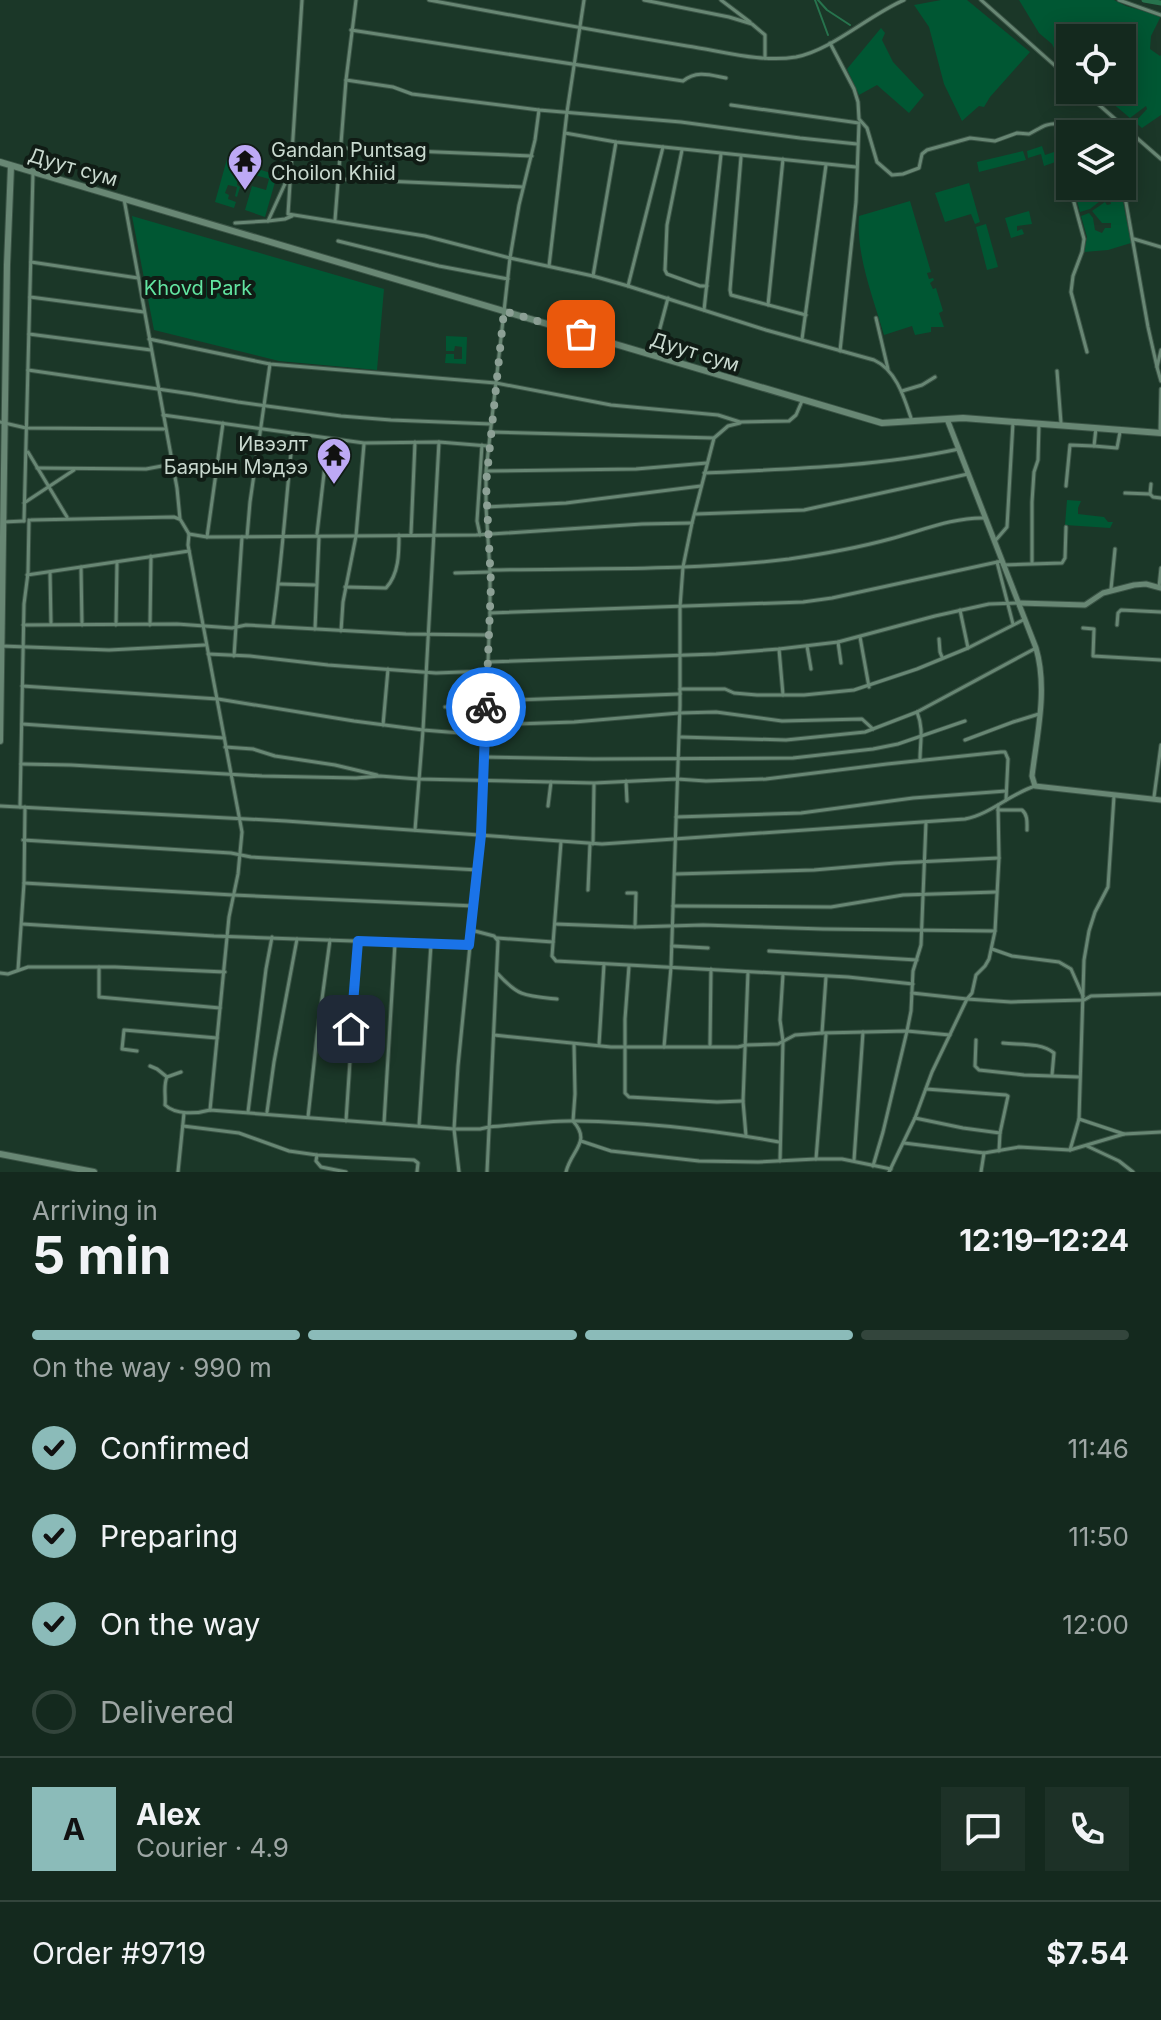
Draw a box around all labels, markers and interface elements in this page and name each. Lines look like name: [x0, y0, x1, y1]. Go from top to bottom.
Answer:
map controls: [1056, 24, 1136, 200]
button: locate: [1056, 24, 1136, 104]
button: layers: [1056, 120, 1136, 200]
place label: Gandan Puntsag Choilon Khiid: [271, 138, 427, 185]
temple icon: Gandan Puntsag Choilon Khiid: [226, 142, 264, 192]
street label: Дуут сум: [26, 143, 120, 191]
park label: Khovd Park: [144, 276, 252, 300]
pin: [547, 300, 615, 368]
icon: bag: [559, 312, 603, 356]
street label: Дуут сум: [648, 327, 742, 377]
place label: Ивээлт Баярын Мэдээ: [164, 432, 309, 479]
temple icon: Ивээлт Баярын Мэдээ: [315, 436, 353, 486]
courier: [446, 667, 526, 747]
icon: bike: [464, 685, 508, 729]
pin: [317, 995, 385, 1063]
icon: home: [329, 1007, 373, 1051]
text: Arriving in: [32, 1195, 158, 1226]
text: 12:19–12:24: [959, 1222, 1129, 1258]
text: 5 min: [32, 1224, 171, 1287]
text: On the way · 990 m: [32, 1352, 272, 1383]
icon: check: [32, 1426, 76, 1470]
text: Confirmed: [100, 1430, 250, 1466]
text: 11:46: [1067, 1433, 1129, 1464]
icon: check: [32, 1514, 76, 1558]
text: Preparing: [100, 1518, 238, 1554]
text: 11:50: [1068, 1521, 1129, 1552]
icon: check: [32, 1602, 76, 1646]
text: On the way: [100, 1606, 260, 1642]
text: 12:00: [1062, 1609, 1129, 1640]
text: Delivered: [100, 1694, 234, 1730]
button: chat: [941, 1787, 1025, 1871]
button: phone: [1045, 1787, 1129, 1871]
text: Alex: [136, 1796, 201, 1832]
text: A: [63, 1811, 85, 1847]
text: Courier · 4.9: [136, 1832, 289, 1863]
text: Order #9719: [32, 1935, 206, 1971]
text: $7.54: [1046, 1935, 1129, 1971]

